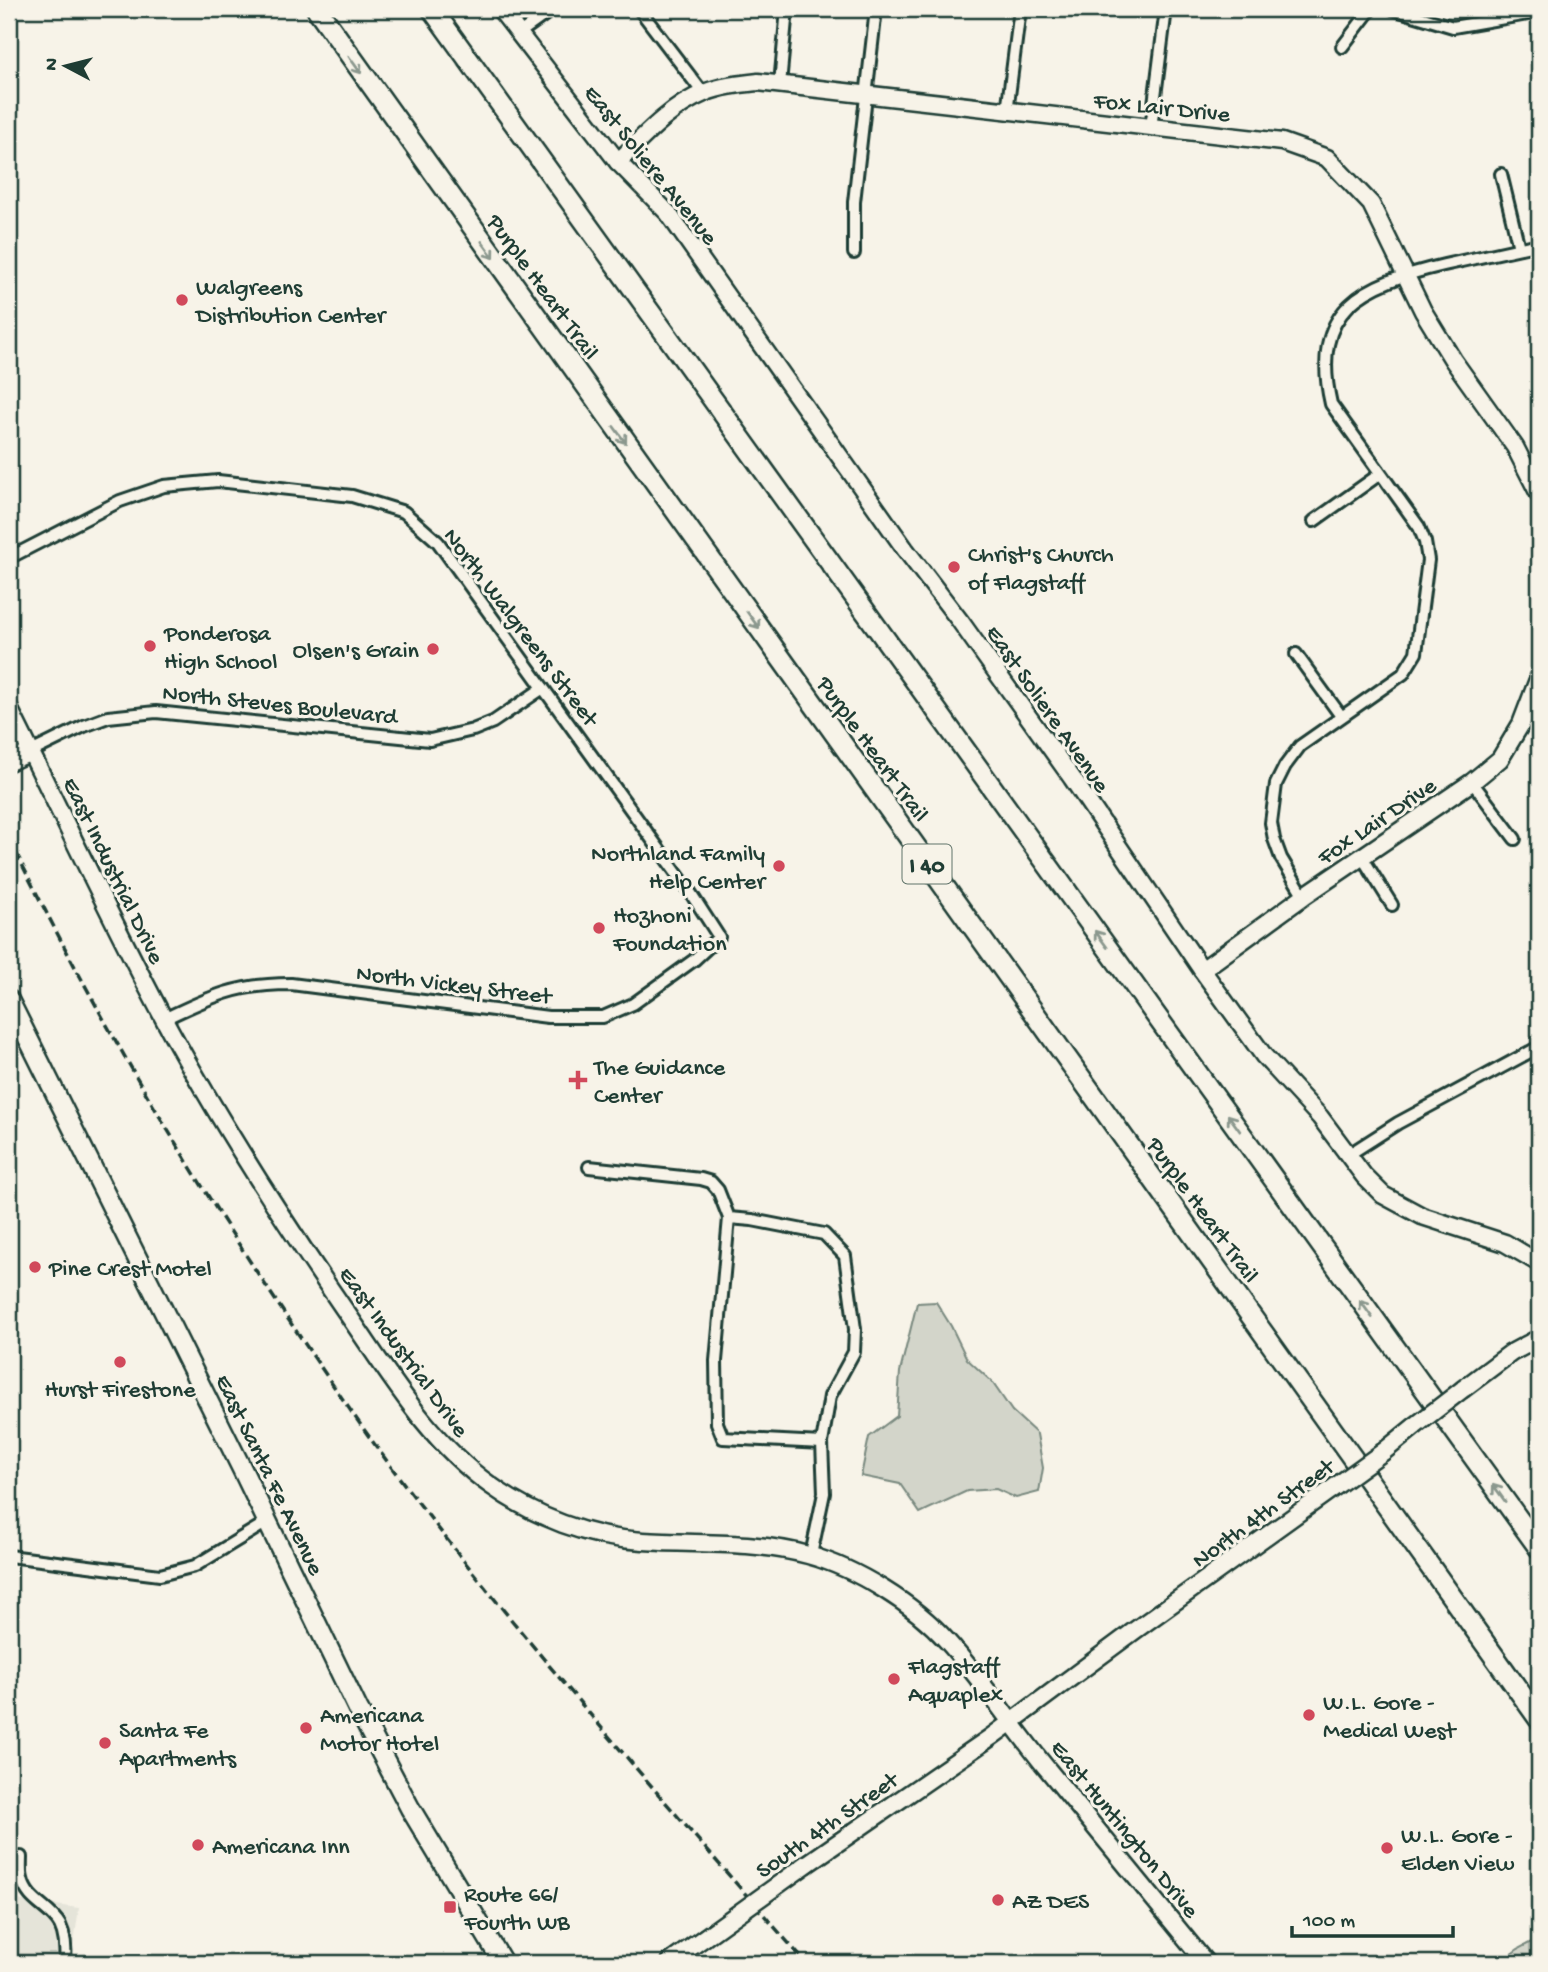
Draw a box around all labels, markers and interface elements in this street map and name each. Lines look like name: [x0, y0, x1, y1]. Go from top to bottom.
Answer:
north arrow: [32, 32, 102, 102]
one-way arrow: [348, 55, 363, 74]
text: N: [40, 57, 65, 72]
street label: East Soliere Avenue: [576, 80, 723, 253]
street label: Fox Lair Drive: [1091, 88, 1232, 131]
street label: Purple Heart Trail: [478, 209, 604, 367]
one-way arrow: [481, 240, 495, 259]
place label: Walgreens Distribution Center: [194, 275, 388, 332]
marker: Walgreens Distribution Center: [174, 292, 190, 308]
one-way arrow: [613, 425, 627, 444]
street label: North Walgreens Street: [435, 523, 605, 735]
place label: Christ's Church of Flagstaff: [968, 542, 1114, 599]
marker: Christ's Church of Flagstaff: [946, 559, 962, 575]
one-way arrow: [745, 610, 760, 629]
place label: Ponderosa High School: [163, 621, 278, 678]
street label: East Soliere Avenue: [978, 621, 1115, 800]
marker: Ponderosa High School: [142, 638, 158, 654]
place label: Olsen's Grain: [292, 638, 420, 667]
marker: Olsen's Grain: [425, 641, 441, 657]
street label: Purple Heart Trail: [808, 671, 934, 829]
street label: North Steves Boulevard: [161, 680, 400, 733]
street label: Fox Lair Drive: [1312, 772, 1443, 874]
street label: East Industrial Drive: [54, 773, 170, 970]
place label: Northland Family Help Center: [591, 841, 768, 898]
road number: I 40: [902, 844, 951, 884]
marker: Northland Family Help Center: [771, 858, 787, 874]
place label: Hozhoni Foundation: [612, 903, 727, 960]
marker: Hozhoni Foundation: [591, 920, 607, 936]
one-way arrow: [1093, 930, 1108, 949]
street label: North Vickey Street: [354, 960, 555, 1013]
place label: The Guidance Center: [592, 1055, 726, 1112]
marker: The Guidance Center: [568, 1070, 588, 1090]
one-way arrow: [1227, 1114, 1241, 1133]
street label: Purple Heart Trail: [1138, 1132, 1264, 1290]
place label: Pine Crest Motel: [48, 1256, 212, 1285]
marker: Pine Crest Motel: [27, 1259, 43, 1275]
street label: East Industrial Drive: [330, 1262, 474, 1445]
one-way arrow: [1358, 1300, 1373, 1319]
marker: Hurst Firestone: [112, 1354, 128, 1370]
street label: East Santa Fe Avenue: [207, 1370, 329, 1581]
place label: Hurst Firestone: [44, 1377, 196, 1406]
street label: North 4th Street: [1187, 1452, 1343, 1576]
one-way arrow: [1492, 1484, 1506, 1503]
place label: Flagstaff Aquaplex: [907, 1654, 1004, 1711]
marker: Flagstaff Aquaplex: [886, 1671, 902, 1687]
place label: W.L. Gore - Medical West: [1323, 1690, 1457, 1747]
place label: Americana Motor Hotel: [320, 1703, 439, 1760]
marker: W.L. Gore - Medical West: [1301, 1707, 1317, 1723]
place label: Santa Fe Apartments: [119, 1718, 237, 1775]
marker: Americana Motor Hotel: [298, 1720, 314, 1736]
marker: Santa Fe Apartments: [97, 1735, 113, 1751]
street label: East Huntington Drive: [1043, 1735, 1204, 1926]
street label: South 4th Street: [751, 1766, 907, 1887]
place label: W.L. Gore - Elden View: [1401, 1823, 1515, 1880]
place label: Americana Inn: [212, 1834, 350, 1863]
marker: Americana Inn: [190, 1837, 206, 1853]
marker: W.L. Gore - Elden View: [1379, 1840, 1395, 1856]
place label: Route 66/ Fourth WB: [463, 1882, 570, 1939]
place label: AZ DES: [1012, 1889, 1090, 1918]
marker: AZ DES: [990, 1892, 1006, 1908]
scale bar: [1292, 1895, 1454, 1939]
marker: Route 66/ Fourth WB: [442, 1899, 458, 1915]
text: 100 m: [1302, 1910, 1355, 1935]

